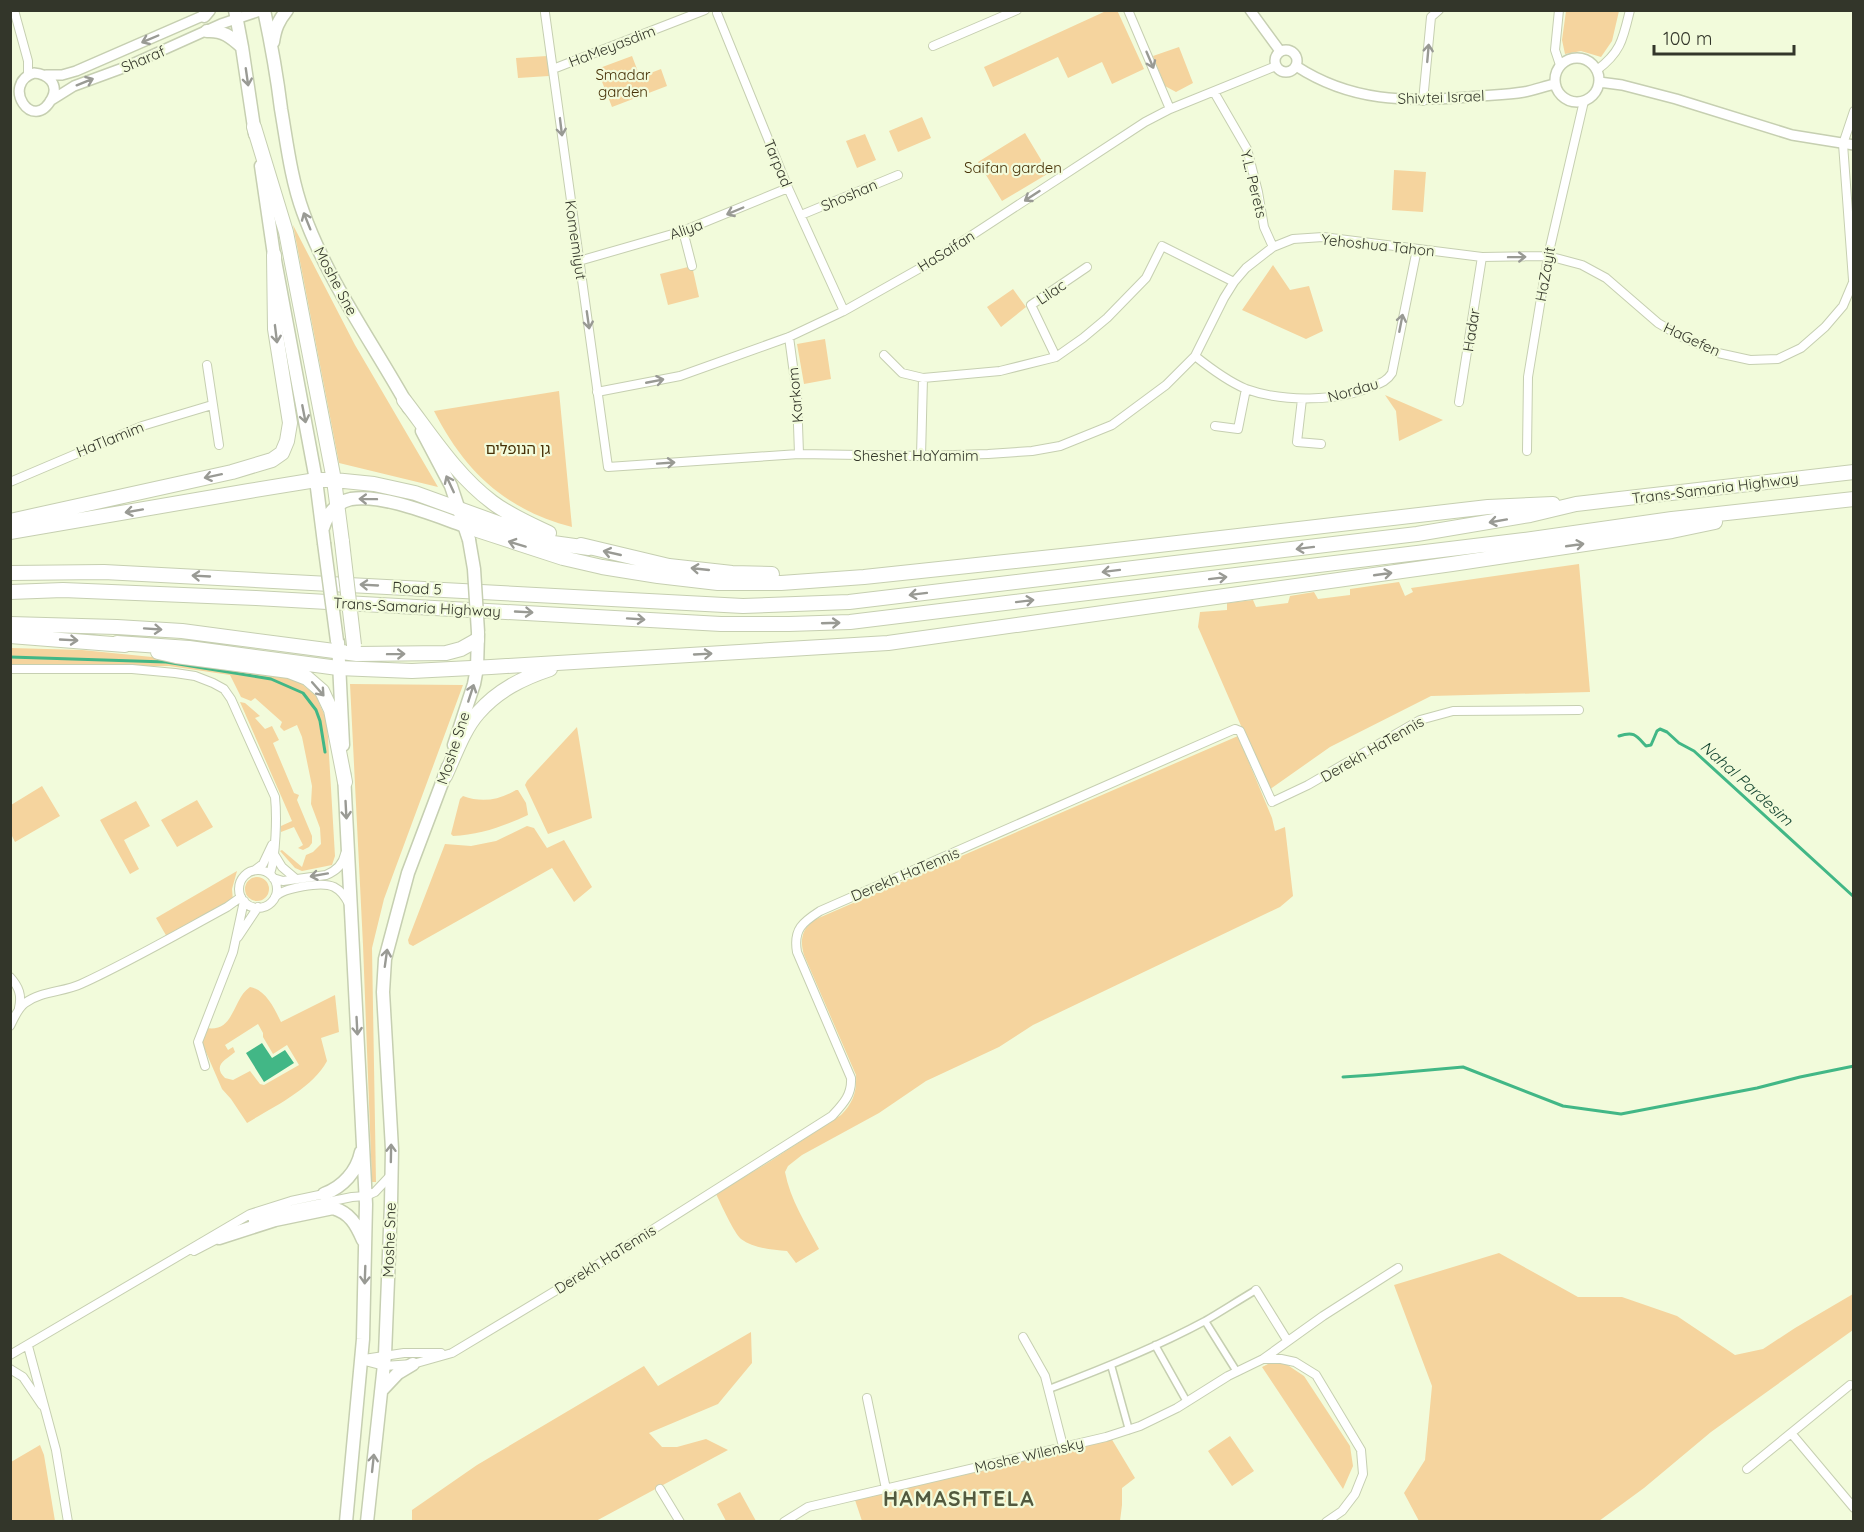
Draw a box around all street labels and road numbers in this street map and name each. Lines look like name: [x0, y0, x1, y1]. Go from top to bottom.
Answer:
street label: HaMeyasdim: [566, 21, 658, 71]
street label: Sharaf: [118, 41, 168, 77]
street label: Shivtei Israel: [1397, 86, 1485, 108]
street label: Tarpad: [760, 136, 796, 190]
street label: Y.L. Perets: [1236, 148, 1272, 220]
street label: Shoshan: [818, 175, 880, 215]
street label: Komemiyut: [561, 199, 591, 281]
street label: Aliya: [667, 214, 705, 244]
street label: HaSaifan: [914, 226, 978, 276]
street label: Yehoshua Tahon: [1320, 230, 1436, 260]
street label: Moshe Sne: [310, 243, 362, 319]
street label: HaZayit: [1531, 245, 1559, 303]
street label: Lilac: [1033, 275, 1070, 309]
street label: Hadar: [1458, 307, 1484, 353]
street label: HaGefen: [1661, 318, 1723, 360]
street label: Karkom: [783, 367, 807, 423]
street label: Nordau: [1325, 374, 1381, 406]
street label: HaTlamim: [73, 417, 147, 461]
street label: Sheshet HaYamim: [853, 446, 979, 465]
street label: Trans-Samaria Highway: [1631, 468, 1799, 508]
street label: Road 5: [392, 577, 442, 599]
street label: Trans-Samaria Highway: [333, 593, 501, 621]
street label: Moshe Sne: [432, 709, 474, 787]
street label: Derekh HaTennis: [1317, 712, 1427, 786]
street label: Derekh HaTennis: [848, 843, 962, 905]
street label: Moshe Sne: [378, 1202, 400, 1278]
street label: Derekh HaTennis: [551, 1220, 659, 1298]
street label: Moshe Wilensky: [973, 1433, 1085, 1477]

